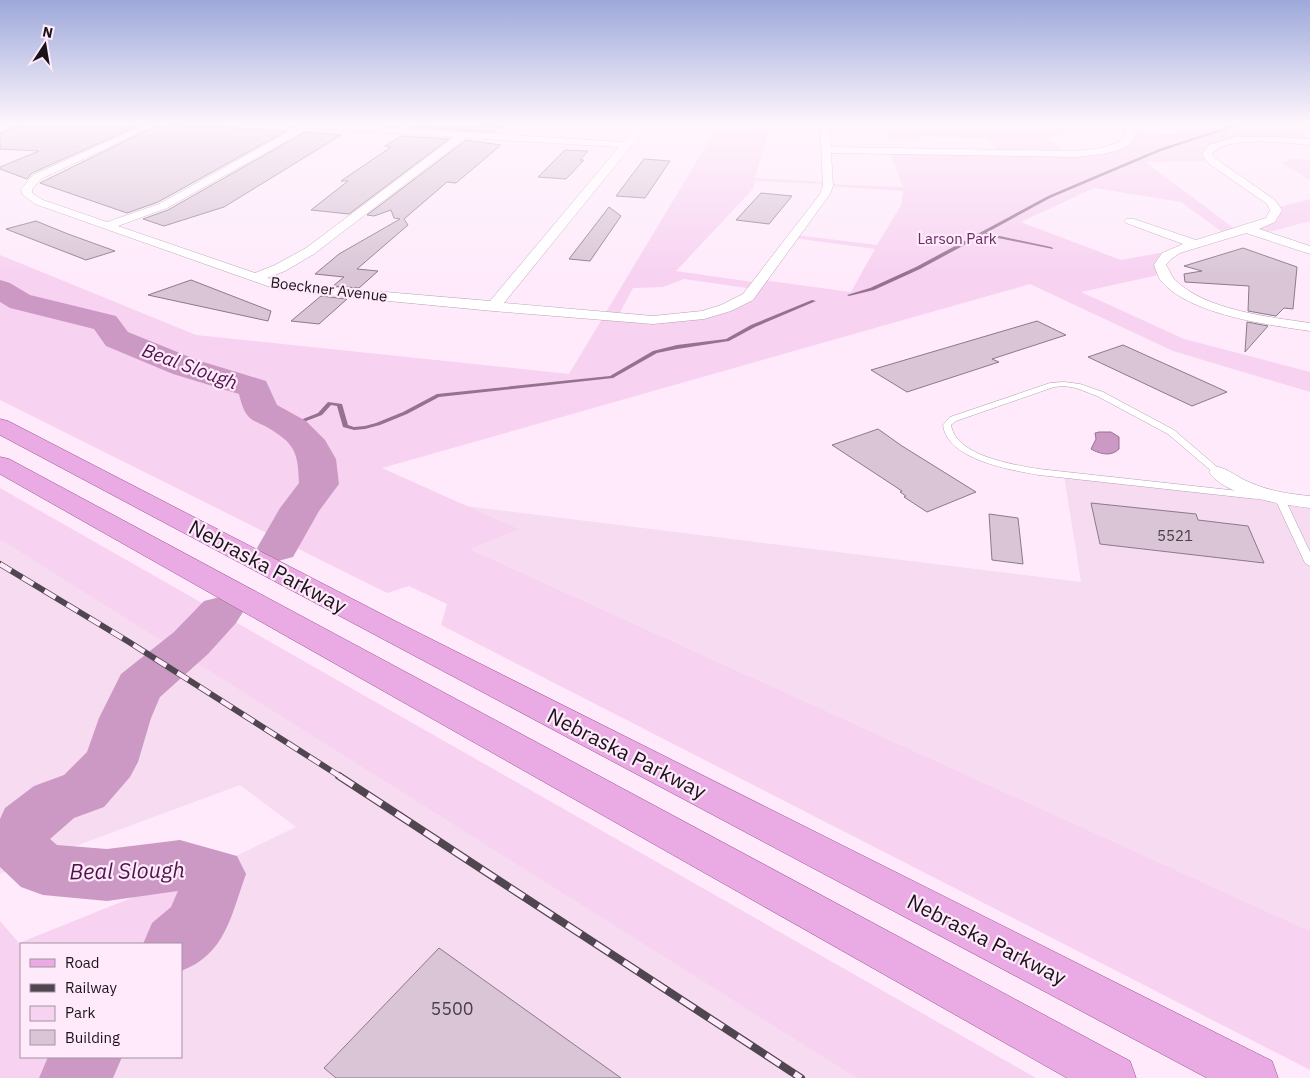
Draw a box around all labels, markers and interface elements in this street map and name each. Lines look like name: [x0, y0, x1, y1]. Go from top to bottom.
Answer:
north arrow: [20, 20, 70, 70]
text: N: [41, 22, 55, 42]
park label: Larson Park: [917, 229, 997, 248]
street label: Boeckner Avenue: [269, 272, 389, 306]
water label: Beal Slough: [139, 338, 241, 394]
street label: Nebraska Parkway: [184, 513, 352, 620]
house number: 5521: [1157, 526, 1193, 545]
street label: Nebraska Parkway: [543, 701, 712, 805]
water label: Beal Slough: [69, 854, 185, 886]
street label: Nebraska Parkway: [903, 887, 1072, 991]
legend: [20, 943, 182, 1058]
text: Road: [65, 953, 100, 972]
text: Railway: [65, 978, 118, 997]
house number: 5500: [430, 997, 474, 1020]
text: Park: [65, 1003, 95, 1022]
text: Building: [65, 1028, 120, 1047]

